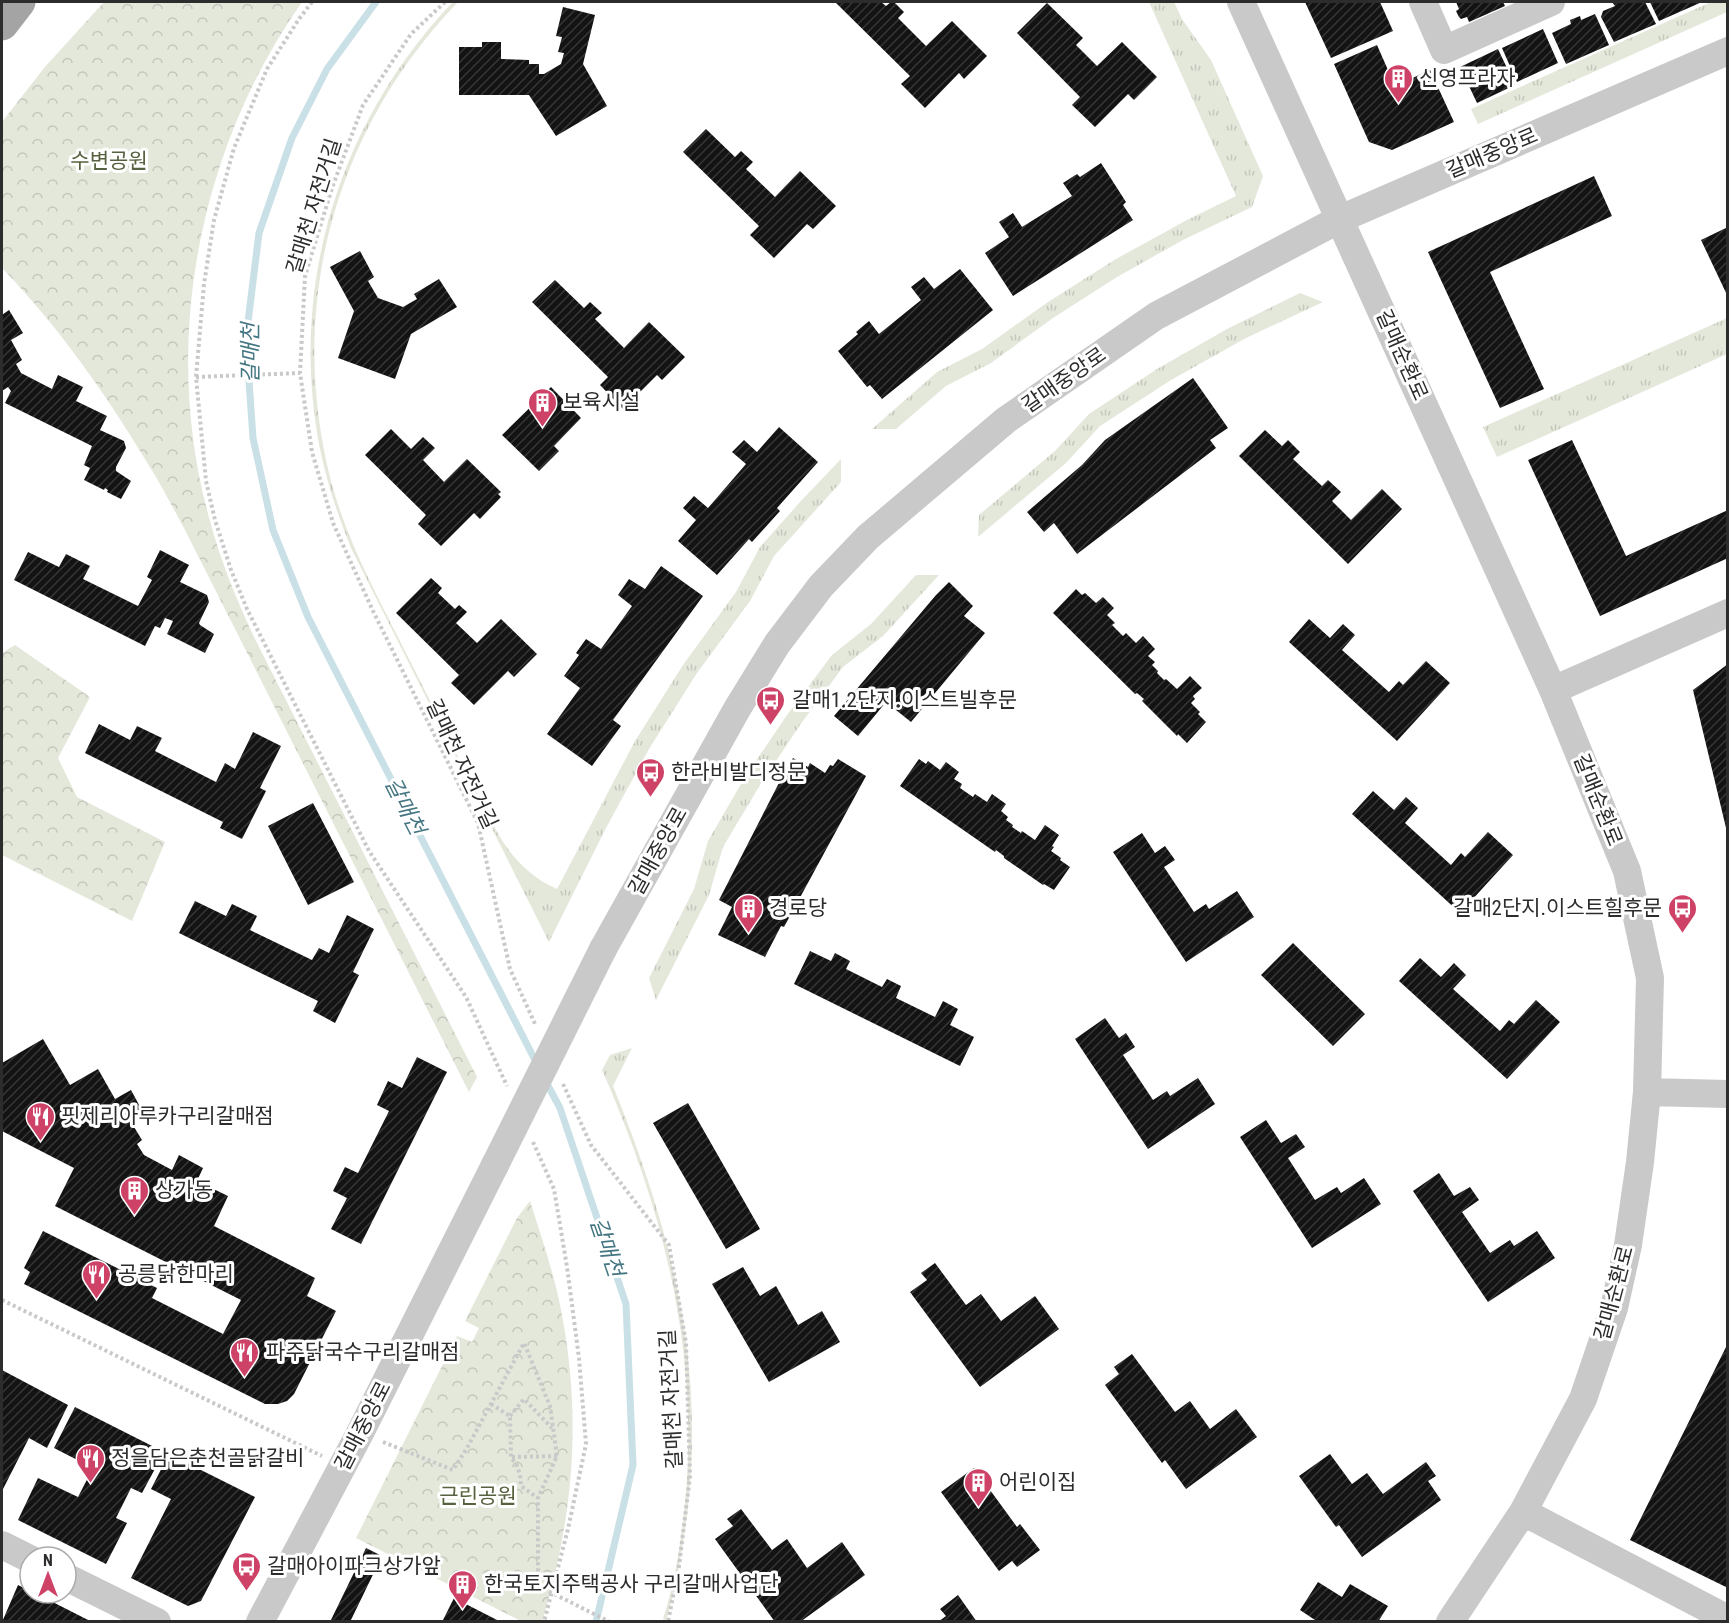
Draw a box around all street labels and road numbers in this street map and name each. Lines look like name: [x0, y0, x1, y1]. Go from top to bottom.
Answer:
street label: 갈매중앙로: [1443, 123, 1541, 183]
street label: 갈매천 자전거길: [282, 136, 346, 276]
street label: 갈매순환로: [1371, 306, 1433, 404]
street label: 갈매중앙로: [1018, 342, 1110, 418]
street label: 갈매천 자전거길: [422, 695, 502, 833]
street label: 갈매순환로: [1569, 751, 1627, 849]
street label: 갈매중앙로: [624, 803, 692, 899]
street label: 갈매순환로: [1590, 1243, 1638, 1343]
street label: 갈매천 자전거길: [655, 1328, 687, 1470]
street label: 갈매중앙로: [330, 1378, 396, 1474]

